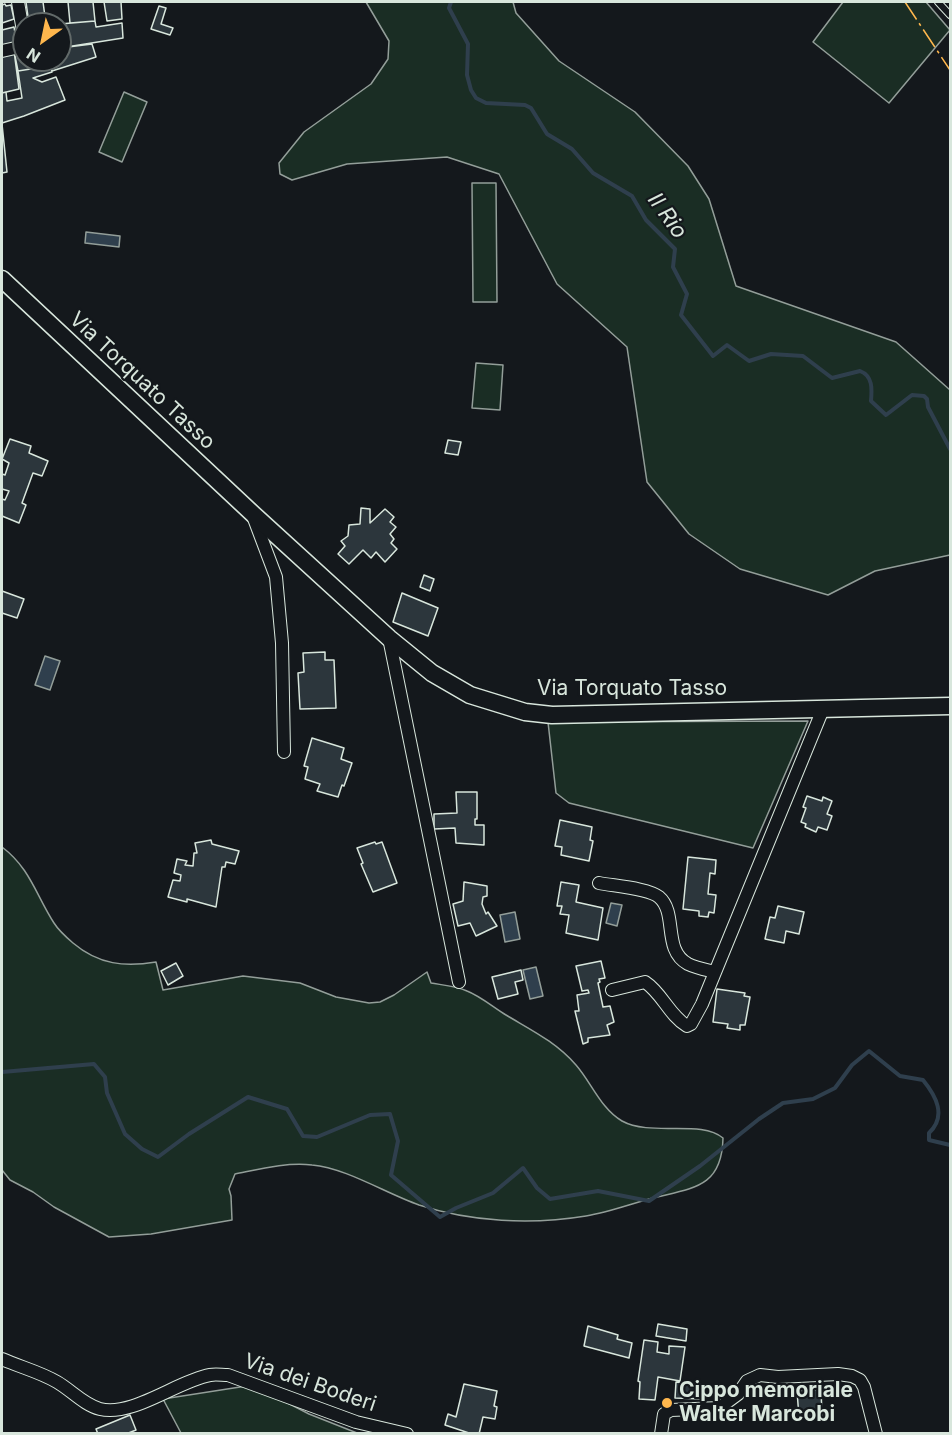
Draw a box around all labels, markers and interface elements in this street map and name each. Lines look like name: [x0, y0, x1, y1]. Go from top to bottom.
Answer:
north arrow: [12, 12, 72, 72]
text: N: [23, 44, 44, 67]
water label: Il Rio: [642, 188, 692, 244]
street label: Via Torquato Tasso: [64, 307, 220, 455]
street label: Via Torquato Tasso: [537, 676, 727, 702]
street label: Via dei Boderi: [241, 1349, 379, 1417]
place label: Cippo memoriale Walter Marcobi: [679, 1378, 853, 1428]
marker: Cippo memoriale Walter Marcobi: [660, 1396, 674, 1410]

